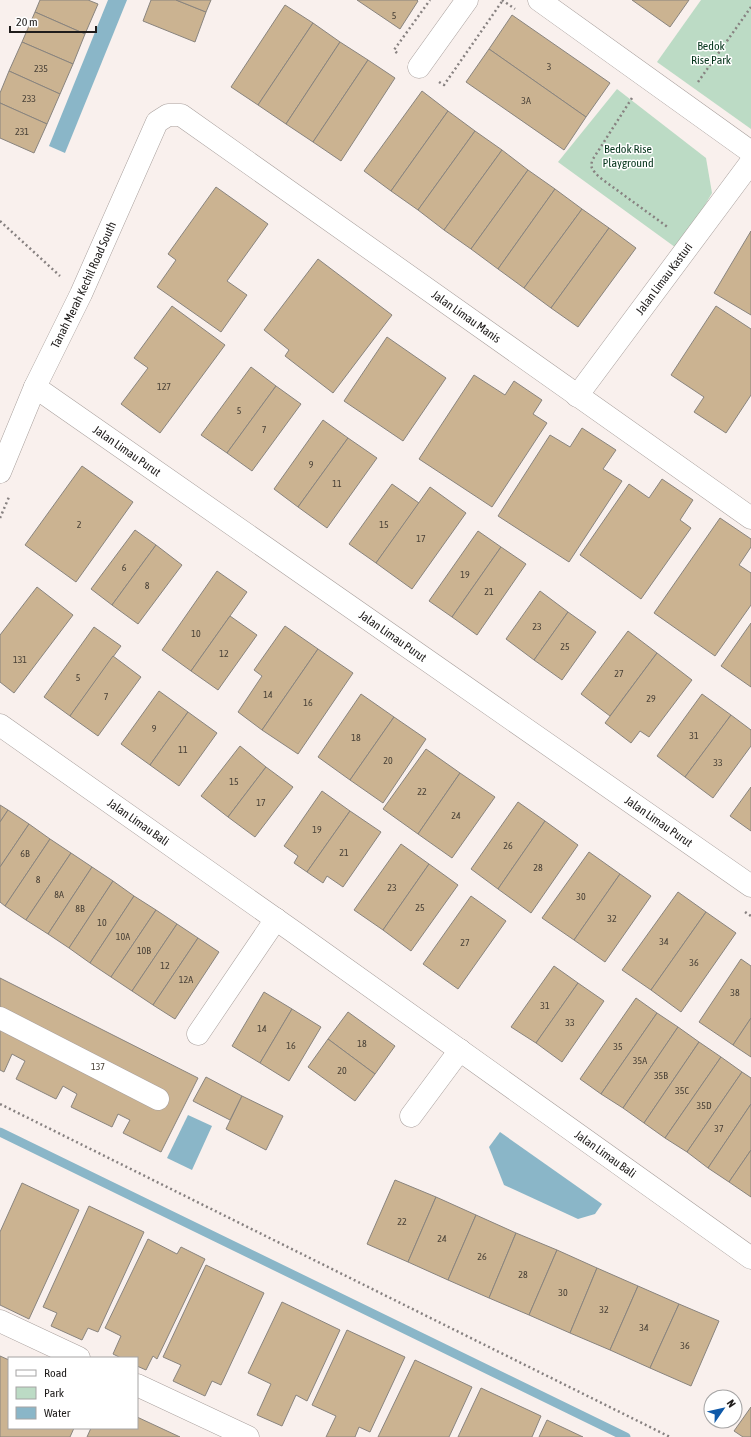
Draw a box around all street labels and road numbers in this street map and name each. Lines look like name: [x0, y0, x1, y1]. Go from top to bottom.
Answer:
street label: Tanah Merah Kechil Road South: [48, 219, 119, 351]
street label: Jalan Limau Kasturi: [633, 240, 695, 317]
street label: Jalan Limau Manis: [429, 287, 503, 346]
street label: Jalan Limau Purut: [90, 423, 164, 480]
street label: Jalan Limau Purut: [356, 608, 430, 665]
street label: Jalan Limau Purut: [622, 793, 695, 850]
street label: Jalan Limau Bali: [105, 796, 172, 849]
street label: Jalan Limau Bali: [572, 1127, 639, 1181]

